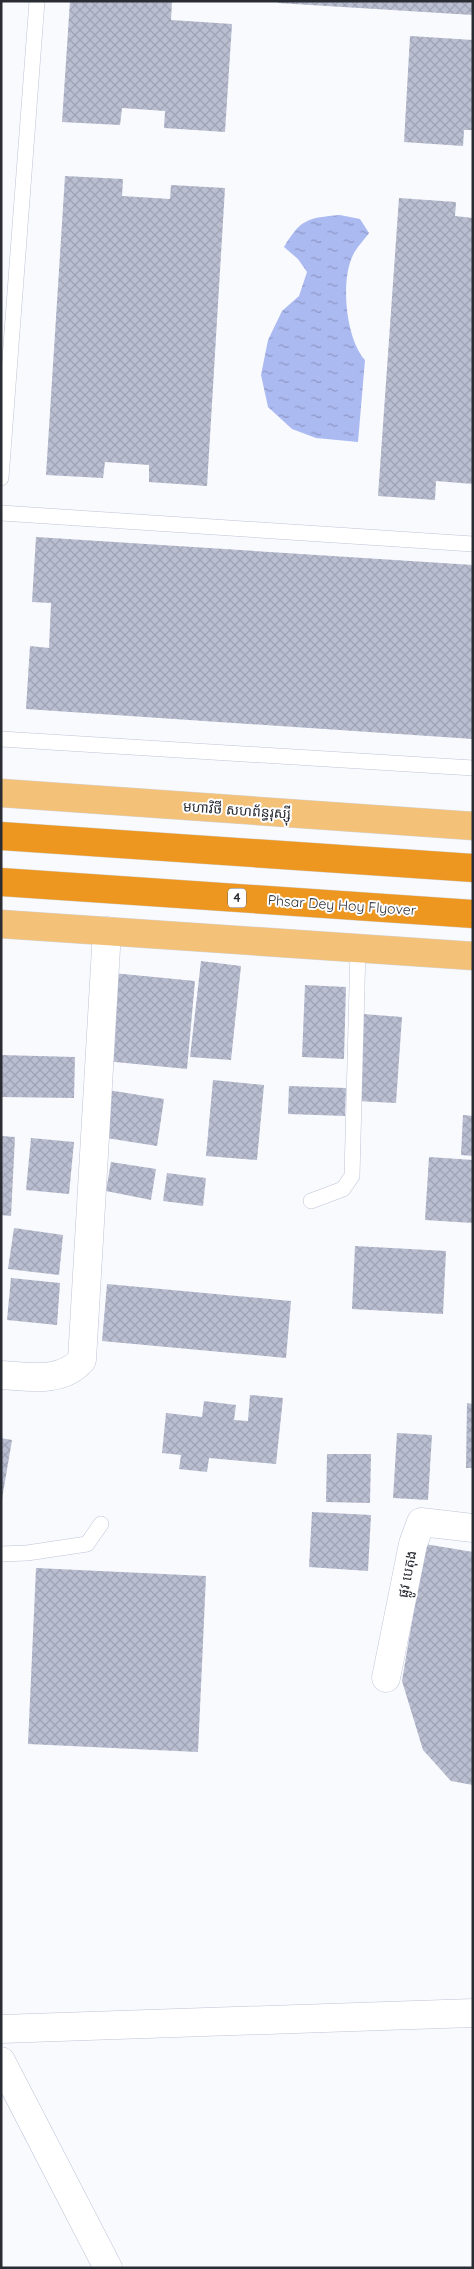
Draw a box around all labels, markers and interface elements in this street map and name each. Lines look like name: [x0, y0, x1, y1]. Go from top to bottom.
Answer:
street label: មហាវិថី សហព័ន្ធរុស្ស៊ី: [182, 797, 292, 825]
road number: 4: [228, 888, 246, 908]
street label: Phsar Dey Hoy Flyover: [267, 891, 417, 919]
street label: ផ្លូវ បេតុង: [394, 1549, 423, 1600]

